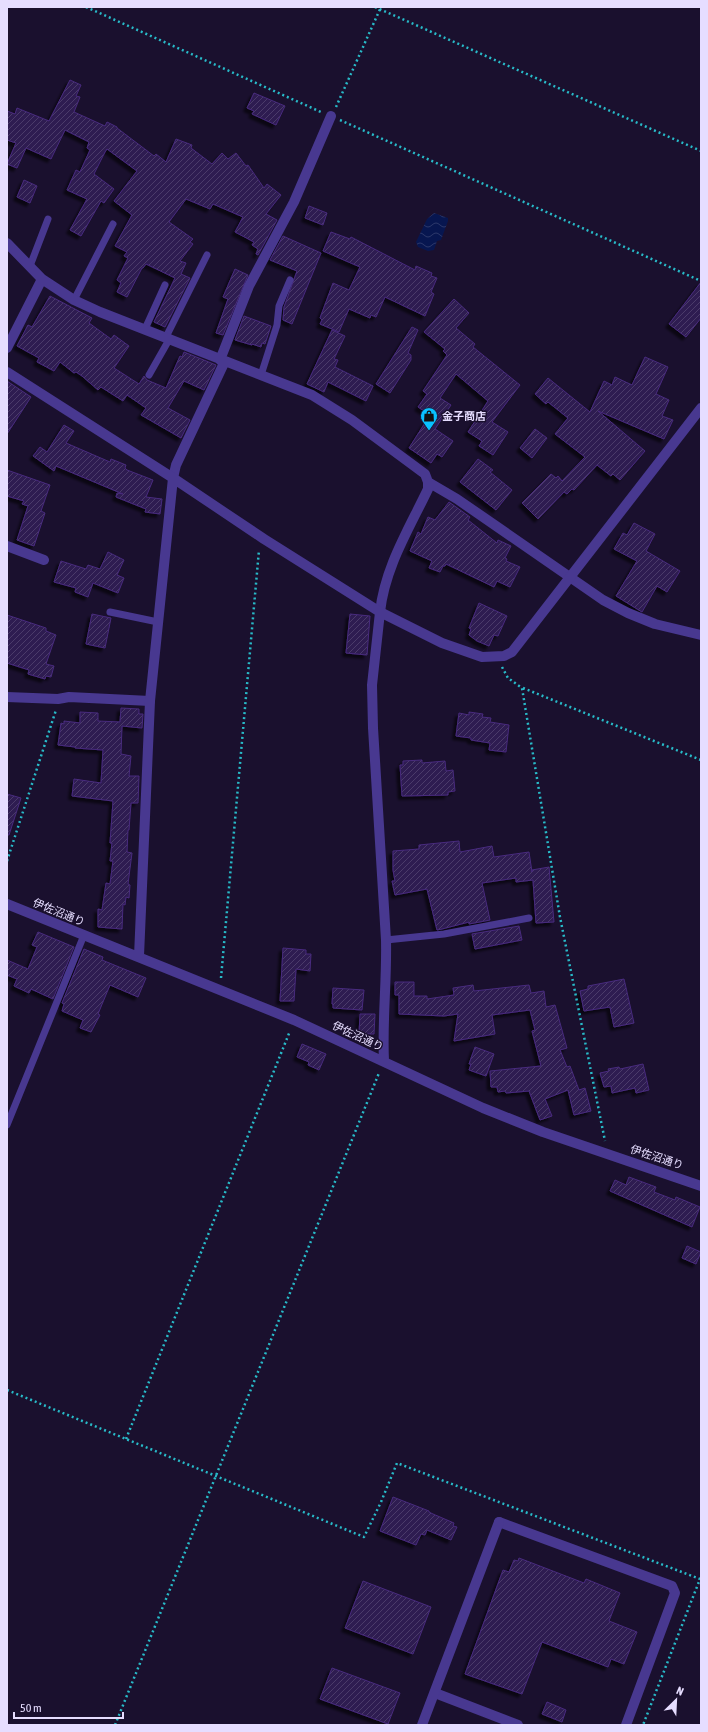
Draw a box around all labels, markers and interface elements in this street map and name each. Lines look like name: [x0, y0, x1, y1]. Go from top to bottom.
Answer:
shop icon: 金子商店: [419, 406, 439, 431]
place label: 金子商店: [442, 410, 486, 422]
street label: 伊佐沼通り: [31, 896, 87, 928]
street label: 伊佐沼通り: [331, 1019, 385, 1053]
street label: 伊佐沼通り: [629, 1143, 685, 1171]
north arrow: [656, 1680, 696, 1720]
text: N: [675, 1684, 685, 1698]
scale bar: [14, 1694, 123, 1720]
text: 50 m: [20, 1701, 42, 1715]

